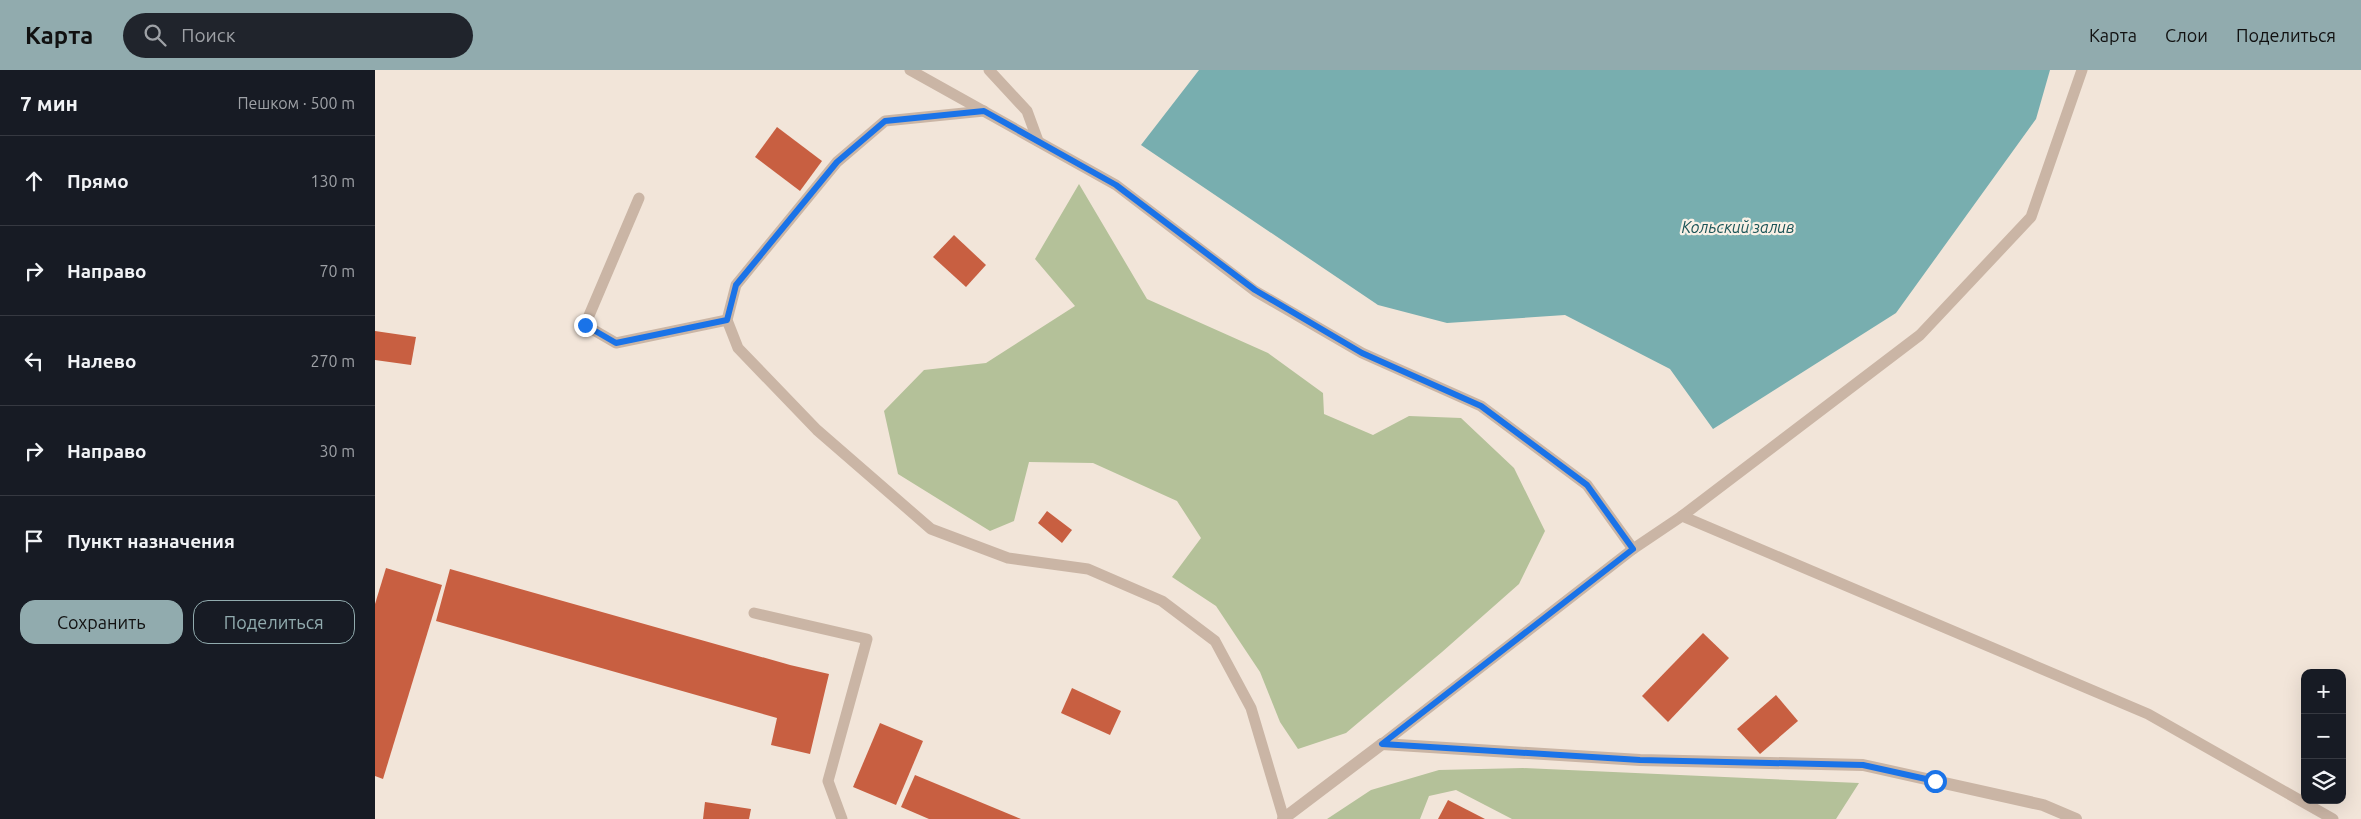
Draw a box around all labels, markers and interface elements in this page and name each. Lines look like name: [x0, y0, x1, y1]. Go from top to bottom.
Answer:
search box: [123, 13, 473, 58]
icon: search: [141, 21, 169, 49]
text: Карта: [25, 22, 93, 49]
text: Поиск: [181, 24, 235, 46]
text: Карта: [2089, 25, 2137, 45]
text: Слои: [2165, 25, 2208, 45]
text: Поделиться: [2236, 25, 2336, 45]
text: 7 мин: [20, 91, 78, 115]
text: Пешком · 500 m: [237, 94, 355, 112]
icon: ahead: [20, 167, 48, 195]
text: Прямо: [67, 170, 129, 192]
text: 130 m: [310, 172, 355, 190]
water label: Кольский залив: [1682, 218, 1794, 236]
icon: right: [20, 257, 48, 285]
text: Направо: [67, 260, 147, 282]
text: 70 m: [319, 262, 355, 280]
route end: [574, 314, 597, 337]
icon: left: [20, 347, 48, 375]
text: Налево: [67, 350, 136, 372]
text: 270 m: [310, 352, 355, 370]
icon: right: [20, 437, 48, 465]
text: Направо: [67, 440, 147, 462]
text: 30 m: [319, 442, 355, 460]
icon: arrive: [20, 527, 48, 555]
text: Пункт назначения: [67, 530, 235, 552]
button: Сохранить: [20, 600, 183, 644]
button: Поделиться: [193, 600, 355, 644]
map controls: [2301, 669, 2346, 804]
button: +: [2301, 669, 2346, 714]
button: −: [2301, 714, 2346, 759]
button: layers: [2301, 759, 2346, 804]
route start: [1924, 770, 1947, 793]

